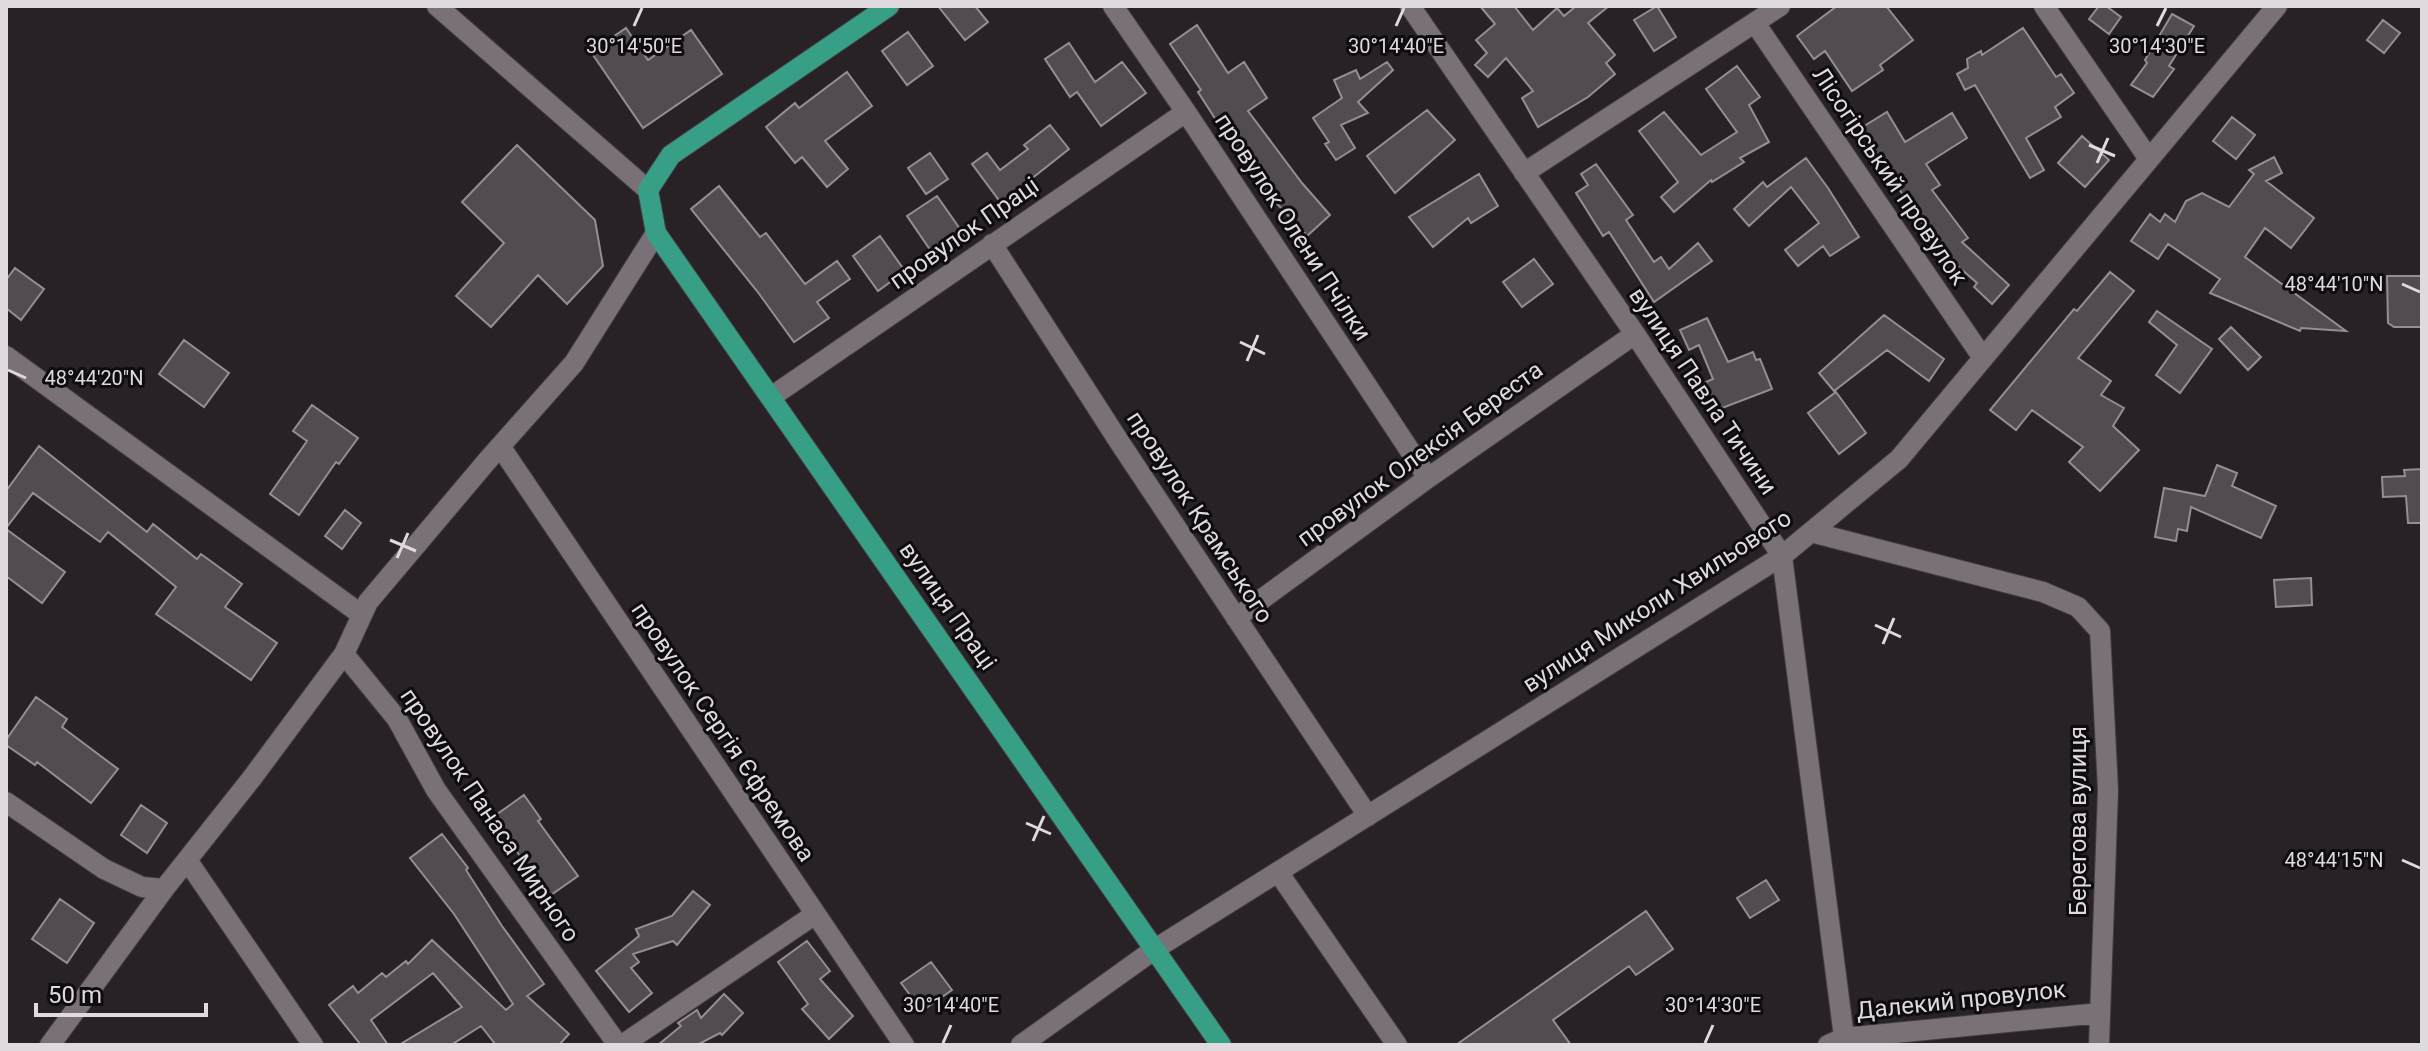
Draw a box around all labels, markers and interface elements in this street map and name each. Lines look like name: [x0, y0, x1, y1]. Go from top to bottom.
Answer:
text: 30°14'50"E: [586, 34, 682, 58]
text: 30°14'40"E: [1348, 34, 1444, 58]
text: 30°14'30"E: [2109, 34, 2205, 58]
street label: Лісогірський провулок: [1807, 62, 1973, 290]
street label: провулок Олени Пчілки: [1209, 108, 1377, 346]
street label: провулок Праці: [884, 171, 1044, 295]
text: 48°44'10"N: [2284, 272, 2384, 296]
street label: вулиця Павла Тичини: [1623, 282, 1783, 500]
street label: провулок Олексія Береста: [1292, 356, 1548, 552]
text: 48°44'20"N: [44, 366, 144, 390]
street label: провулок Крамського: [1121, 406, 1279, 628]
street label: вулиця Миколи Хвильового: [1517, 504, 1797, 698]
street label: вулиця Праці: [894, 537, 1002, 675]
street label: провулок Сергія Єфремова: [626, 597, 820, 867]
street label: провулок Панаса Мирного: [395, 683, 585, 947]
street label: Берегова вулиця: [2064, 726, 2092, 916]
text: 48°44'15"N: [2284, 848, 2384, 872]
scale bar: [36, 967, 206, 1017]
street label: Далекий провулок: [1855, 975, 2067, 1025]
text: 50 m: [48, 981, 102, 1009]
text: 30°14'40"E: [903, 993, 999, 1017]
text: 30°14'30"E: [1665, 993, 1761, 1017]

